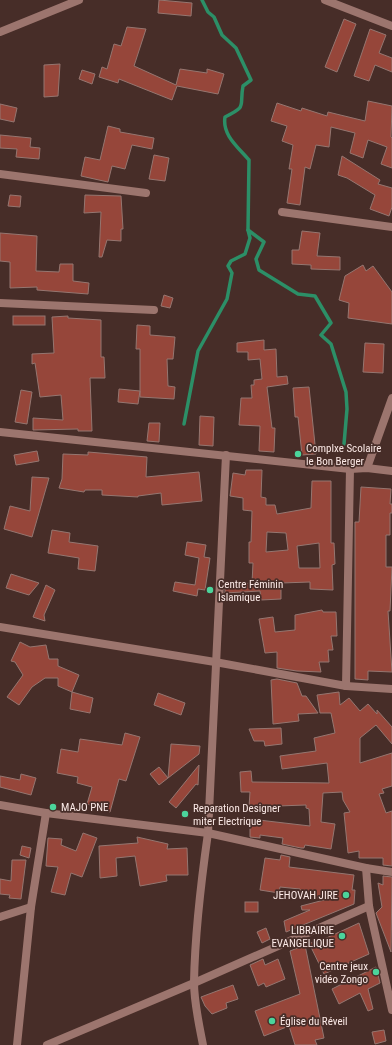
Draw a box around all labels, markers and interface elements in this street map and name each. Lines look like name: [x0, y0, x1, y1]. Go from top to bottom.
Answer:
place label: Complxe Scolaire le Bon Berger: [306, 442, 381, 468]
marker: Complxe Scolaire le Bon Berger: [293, 449, 303, 459]
place label: Centre Féminin Islamique: [218, 578, 283, 604]
marker: Centre Féminin Islamique: [205, 585, 215, 595]
place label: MAJO PNE: [61, 801, 109, 814]
marker: MAJO PNE: [48, 802, 58, 812]
place label: Reparation Designer miter Electrique: [193, 802, 281, 828]
marker: Reparation Designer miter Electrique: [180, 809, 190, 819]
place label: JEHOVAH JIRE: [273, 889, 339, 902]
marker: JEHOVAH JIRE: [341, 890, 351, 900]
place label: LIBRAIRIE EVANGELIQUE: [271, 924, 335, 950]
marker: LIBRAIRIE EVANGELIQUE: [337, 931, 347, 941]
place label: Centre jeux vidéo Zongo: [315, 960, 368, 986]
marker: Centre jeux vidéo Zongo: [371, 967, 381, 977]
place label: Église du Réveil: [280, 1015, 348, 1028]
marker: Église du Réveil: [267, 1016, 277, 1026]

